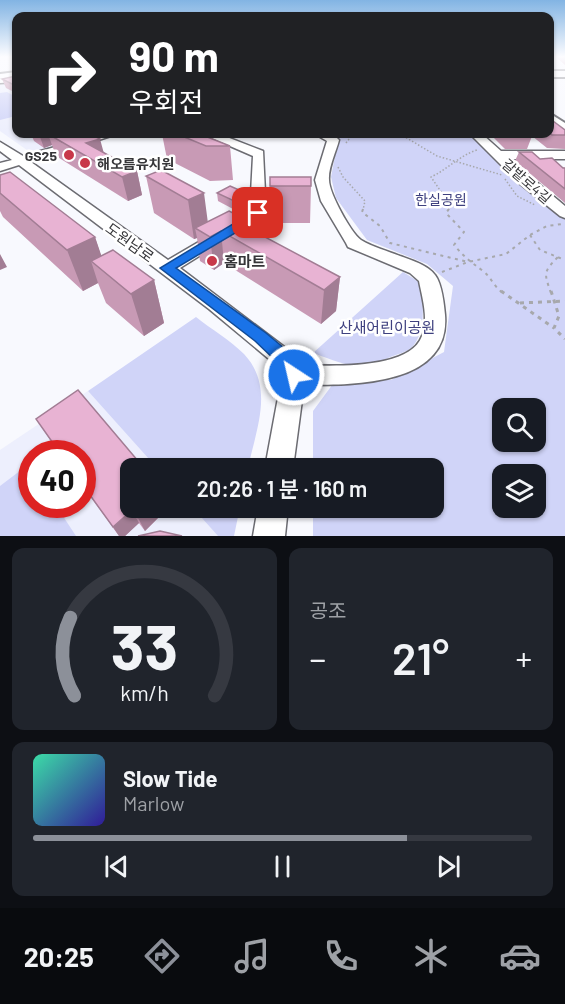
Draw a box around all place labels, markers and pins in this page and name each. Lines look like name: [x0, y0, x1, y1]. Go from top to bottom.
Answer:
place label: GS25: [25, 147, 57, 164]
marker: GS25: [62, 148, 76, 162]
place label: 해오름유치원: [97, 155, 174, 172]
marker: 해오름유치원: [78, 156, 92, 170]
pin: [232, 187, 283, 238]
place label: 홈마트: [224, 252, 266, 270]
marker: 홈마트: [205, 254, 219, 268]

